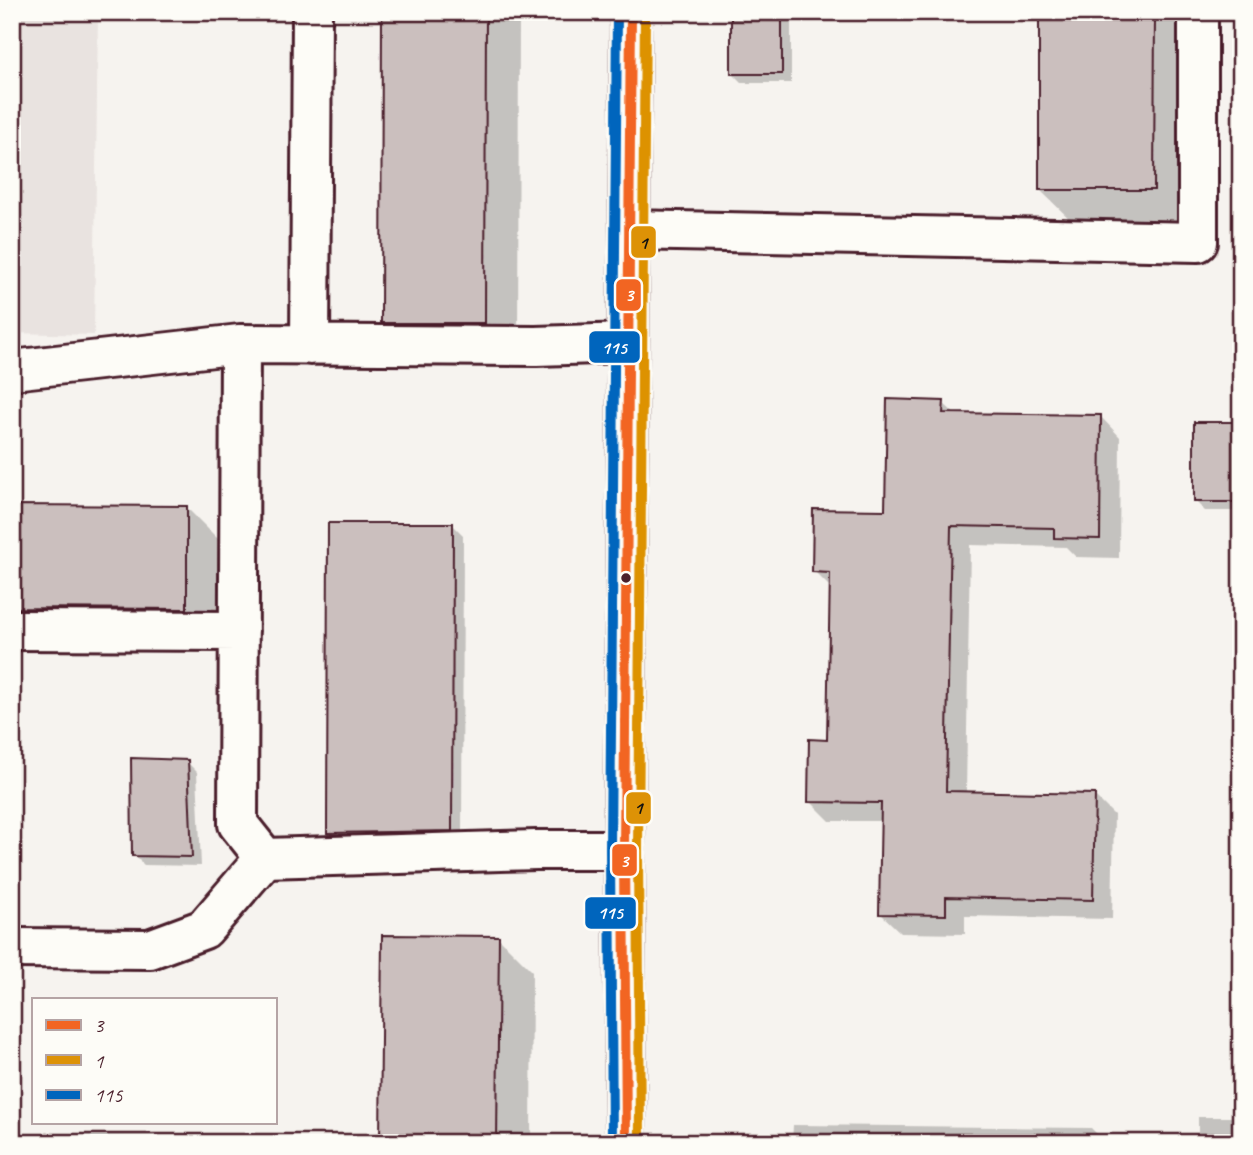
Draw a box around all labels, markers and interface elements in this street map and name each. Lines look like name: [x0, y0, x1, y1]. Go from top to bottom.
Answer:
line badge: 1: [630, 225, 657, 259]
text: 1: [639, 231, 650, 255]
line badge: 3: [615, 278, 642, 312]
text: 3: [625, 283, 636, 307]
line badge: 115: [588, 330, 641, 364]
text: 115: [601, 336, 628, 360]
unlabelled marker: [619, 571, 633, 585]
line badge: 1: [625, 791, 652, 825]
text: 1: [634, 796, 645, 820]
line badge: 3: [611, 843, 638, 877]
text: 3: [620, 849, 631, 873]
line badge: 115: [584, 896, 637, 930]
text: 115: [597, 901, 624, 925]
legend: [32, 998, 276, 1124]
text: 3: [94, 1012, 105, 1038]
text: 1: [94, 1048, 105, 1074]
text: 115: [94, 1082, 124, 1108]

